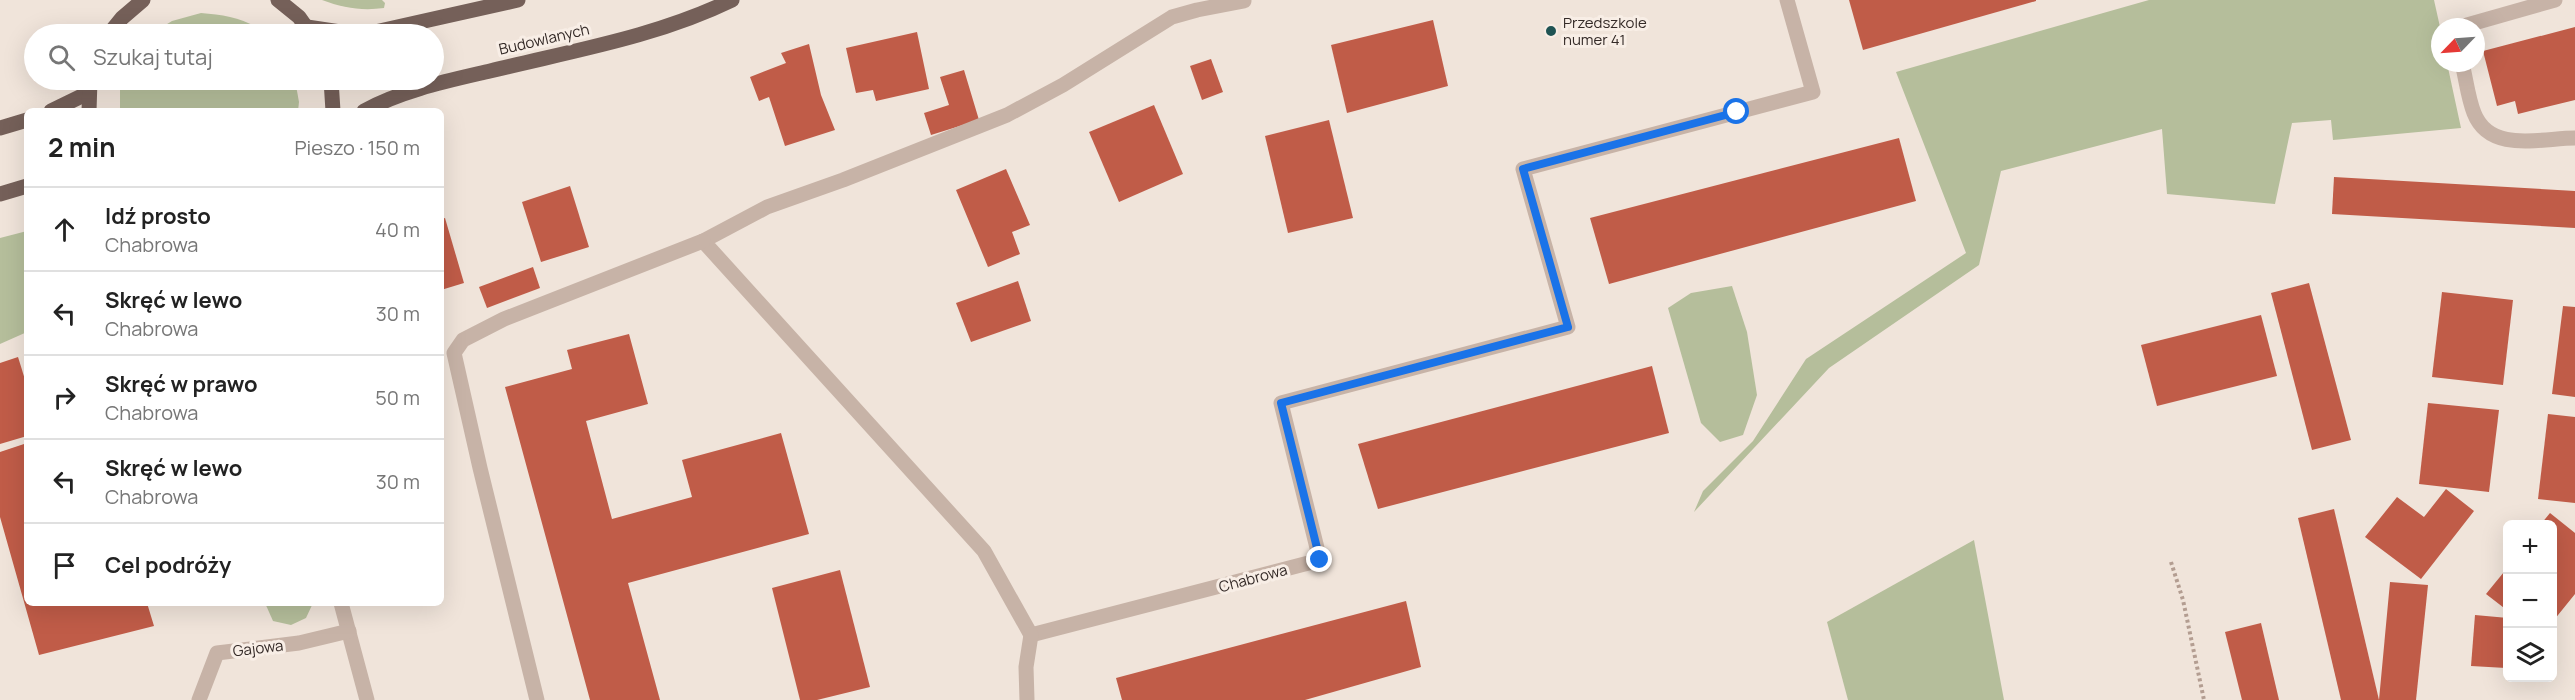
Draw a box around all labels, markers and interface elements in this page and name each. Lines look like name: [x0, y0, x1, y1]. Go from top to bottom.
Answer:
place label: Przedszkole numer 41: [1563, 12, 1647, 50]
street label: Budowlanych: [497, 18, 591, 60]
north arrow: [2431, 18, 2485, 72]
search box: [24, 24, 444, 90]
marker: Przedszkole numer 41: [1544, 24, 1558, 38]
icon: search: [45, 41, 78, 74]
text: Szukaj tutaj: [93, 42, 213, 72]
route start: [1723, 98, 1749, 124]
text: 2 min: [48, 129, 116, 165]
text: Pieszo · 150 m: [294, 134, 420, 161]
text: Idź prosto: [105, 201, 211, 231]
icon: ahead: [48, 213, 81, 246]
text: 40 m: [375, 216, 420, 243]
text: Chabrowa: [105, 231, 198, 258]
text: Skręć w lewo: [105, 285, 242, 315]
icon: left: [48, 297, 81, 330]
text: 30 m: [376, 300, 420, 327]
text: Chabrowa: [105, 315, 198, 342]
text: Skręć w prawo: [105, 369, 258, 399]
icon: right: [48, 381, 81, 414]
text: 50 m: [375, 384, 420, 411]
text: Chabrowa: [105, 399, 198, 426]
text: Skręć w lewo: [105, 453, 242, 483]
icon: left: [48, 465, 81, 498]
text: 30 m: [376, 468, 420, 495]
text: Chabrowa: [105, 483, 198, 510]
map controls: [2503, 520, 2557, 682]
button: +: [2503, 520, 2557, 574]
route end: [1306, 546, 1332, 572]
icon: arrive: [48, 549, 81, 582]
text: Cel podróży: [105, 550, 231, 580]
street label: Chabrowa: [1216, 559, 1290, 597]
button: −: [2503, 574, 2557, 628]
button: layers: [2503, 628, 2557, 682]
street label: Gajowa: [232, 634, 284, 662]

